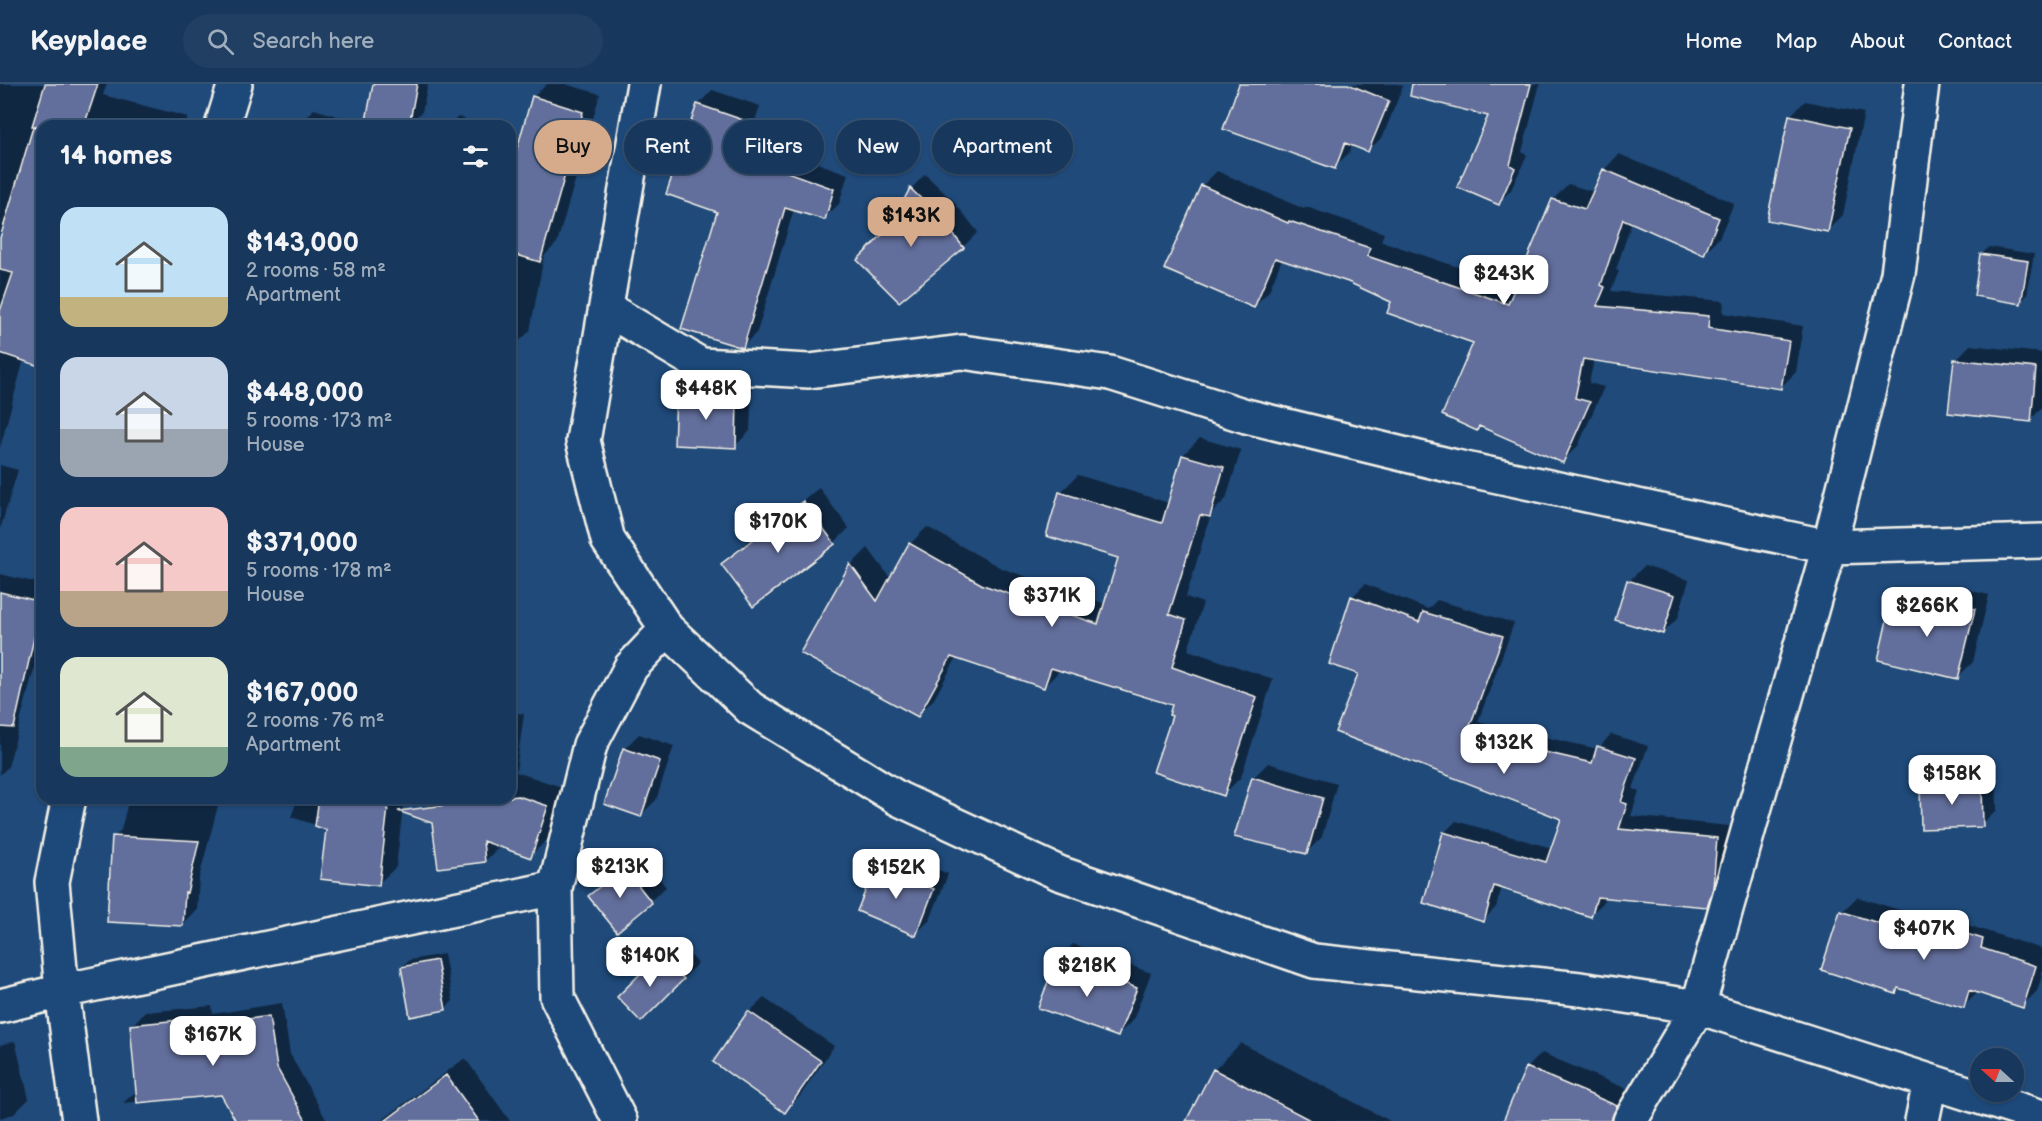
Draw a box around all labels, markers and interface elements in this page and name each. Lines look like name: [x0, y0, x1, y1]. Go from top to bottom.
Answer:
search box: [183, 14, 603, 68]
text: Keyplace: [30, 25, 147, 58]
icon: search: [204, 25, 237, 58]
text: Search here: [252, 28, 374, 55]
text: Home: [1685, 29, 1742, 54]
text: Map: [1775, 29, 1817, 54]
text: About: [1850, 29, 1905, 54]
text: Contact: [1938, 29, 2012, 54]
chip: Buy: [534, 120, 612, 174]
chip: Rent: [624, 120, 711, 174]
chip: Filters: [723, 120, 824, 174]
chip: New: [836, 120, 920, 174]
chip: Apartment: [932, 120, 1073, 174]
icon: filters: [459, 140, 492, 173]
text: 14 homes: [60, 141, 172, 172]
pin: $143K: [869, 197, 953, 248]
text: $143K: [882, 204, 940, 228]
text: $143,000: [246, 228, 359, 259]
icon: home: [108, 231, 180, 303]
pin: $243K: [1462, 255, 1546, 306]
text: 2 rooms · 58 m²: [246, 259, 386, 283]
text: $243K: [1473, 262, 1535, 286]
text: Apartment: [246, 283, 341, 307]
pin: $448K: [664, 370, 748, 421]
text: $448K: [675, 377, 737, 401]
text: $448,000: [246, 378, 364, 409]
icon: home: [108, 381, 180, 453]
text: 5 rooms · 173 m²: [246, 409, 392, 433]
text: House: [246, 433, 305, 457]
pin: $170K: [736, 503, 820, 554]
text: $170K: [749, 510, 807, 534]
text: $371,000: [246, 528, 358, 559]
icon: home: [108, 531, 180, 603]
text: 5 rooms · 178 m²: [246, 559, 392, 583]
pin: $371K: [1010, 577, 1094, 628]
text: House: [246, 583, 305, 607]
text: $371K: [1023, 584, 1081, 608]
pin: $266K: [1885, 587, 1969, 638]
text: $266K: [1896, 594, 1959, 618]
text: $167,000: [246, 678, 359, 709]
icon: home: [108, 681, 180, 753]
text: 2 rooms · 76 m²: [246, 709, 384, 733]
pin: $132K: [1462, 724, 1546, 775]
text: $132K: [1475, 731, 1533, 755]
text: Apartment: [246, 733, 341, 757]
pin: $158K: [1910, 755, 1994, 806]
text: $158K: [1923, 762, 1981, 786]
pin: $213K: [578, 848, 662, 899]
pin: $152K: [854, 849, 938, 900]
text: $213K: [591, 855, 649, 879]
text: $152K: [867, 856, 925, 880]
pin: $407K: [1882, 910, 1966, 961]
text: $407K: [1893, 917, 1955, 941]
pin: $140K: [608, 937, 692, 988]
text: $140K: [620, 944, 680, 968]
pin: $218K: [1045, 947, 1129, 998]
text: $218K: [1058, 954, 1116, 978]
pin: $167K: [171, 1016, 255, 1067]
text: $167K: [184, 1023, 242, 1047]
north arrow: [1970, 1048, 2024, 1102]
map controls: [1970, 1048, 2024, 1102]

